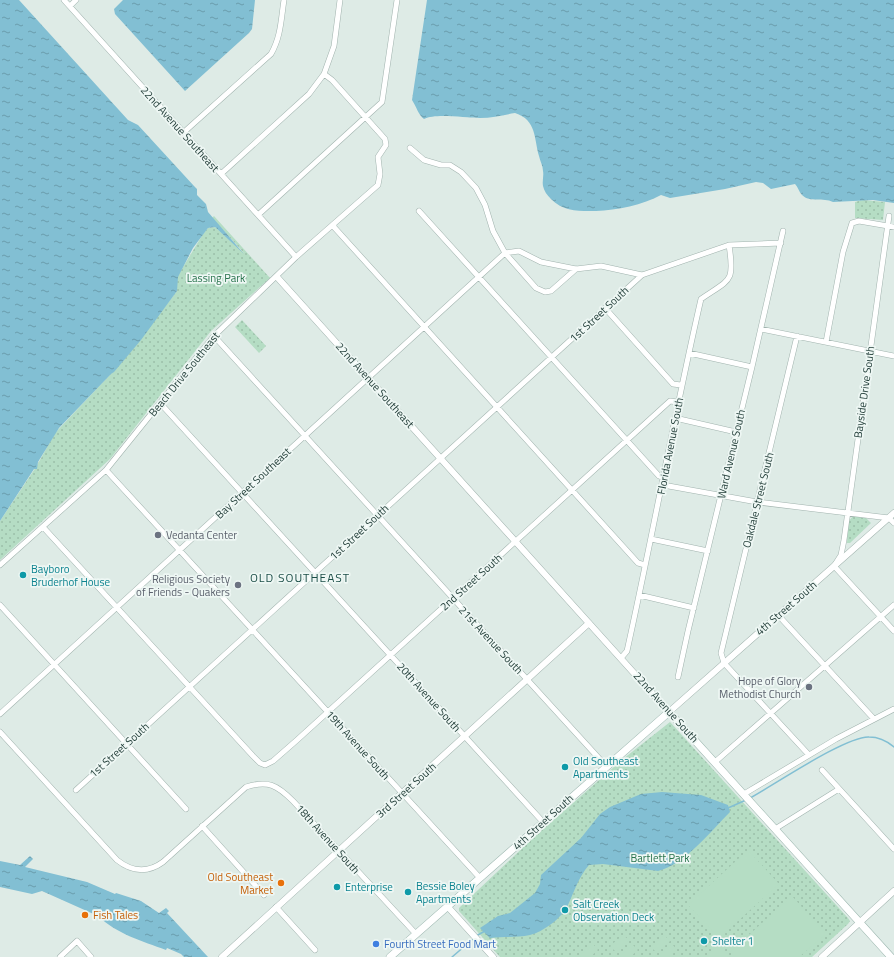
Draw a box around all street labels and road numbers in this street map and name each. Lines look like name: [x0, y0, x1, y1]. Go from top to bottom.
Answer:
street label: 22nd Avenue Southeast: [137, 83, 223, 176]
street label: 1st Street South: [566, 282, 632, 346]
street label: Beach Drive Southeast: [145, 328, 223, 420]
street label: 22nd Avenue Southeast: [332, 339, 418, 432]
street label: Bayside Drive South: [850, 345, 878, 439]
street label: Florida Avenue South: [653, 396, 687, 496]
street label: Ward Avenue South: [713, 408, 749, 500]
street label: Bay Street Southeast: [212, 444, 294, 522]
street label: Oakdale Street South: [738, 450, 778, 549]
street label: 1st Street South: [326, 500, 392, 564]
street label: 2nd Street South: [436, 550, 506, 614]
street label: 4th Street South: [752, 577, 820, 639]
street label: 21st Avenue South: [455, 602, 527, 678]
street label: 20th Avenue South: [393, 659, 465, 735]
street label: 22nd Avenue South: [630, 668, 702, 746]
street label: 19th Avenue South: [322, 707, 394, 783]
street label: 1st Street South: [86, 719, 153, 781]
street label: 3rd Street South: [372, 758, 440, 821]
street label: 4th Street South: [509, 790, 577, 854]
street label: 18th Avenue South: [292, 801, 364, 877]

